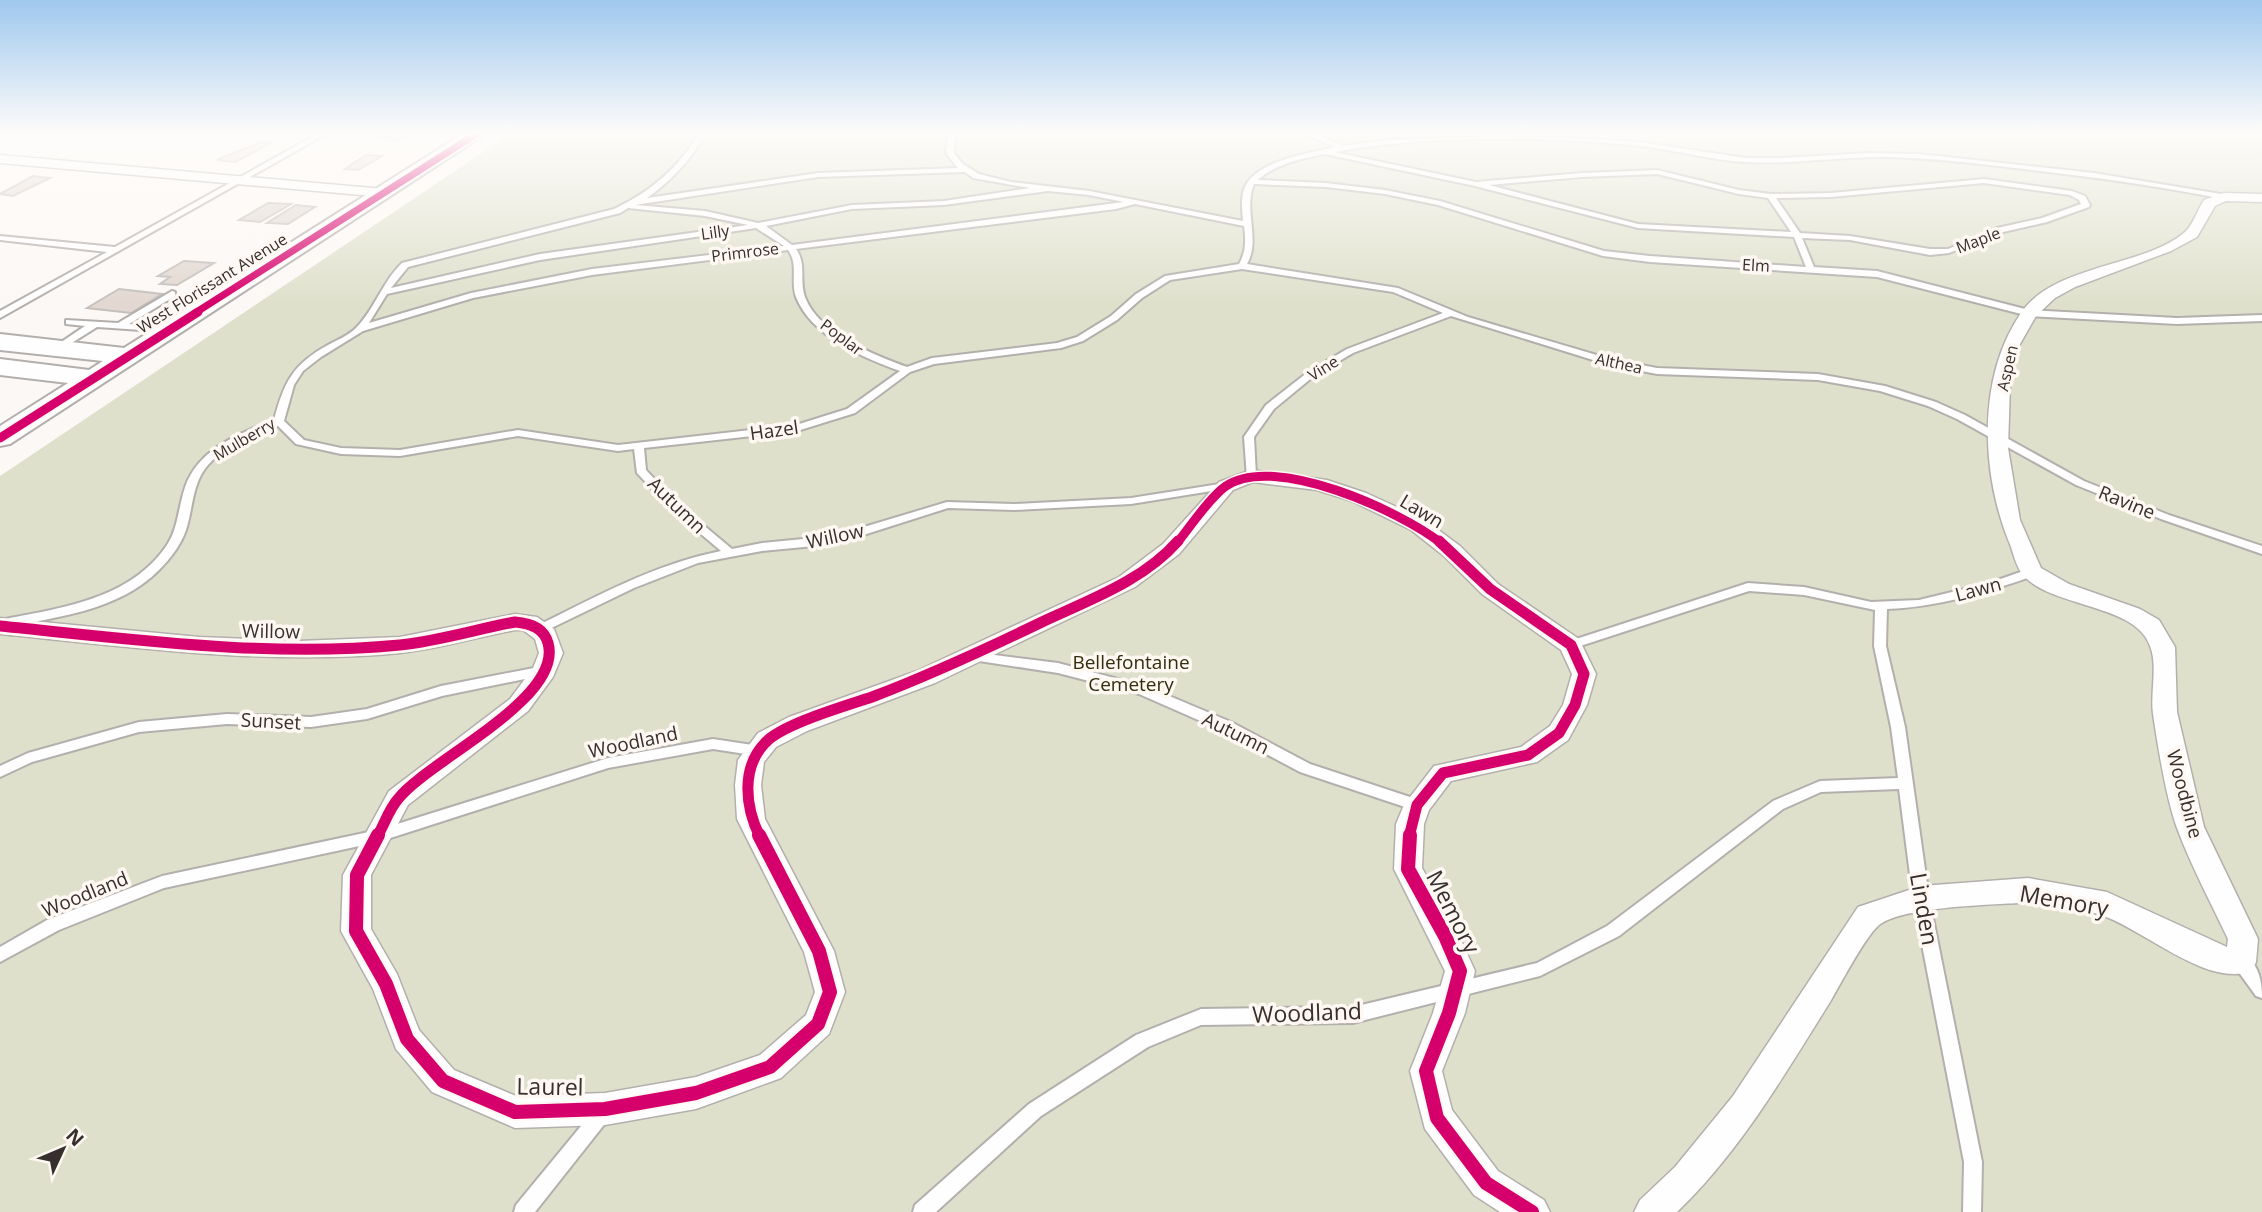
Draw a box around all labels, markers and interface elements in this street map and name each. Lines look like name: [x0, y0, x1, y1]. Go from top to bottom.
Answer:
street label: Lilly: [699, 219, 732, 245]
street label: Maple: [1953, 221, 2003, 259]
street label: West Florissant Avenue: [133, 228, 291, 338]
street label: Primrose: [710, 237, 780, 267]
street label: Elm: [1742, 253, 1770, 277]
street label: Poplar: [816, 314, 868, 361]
street label: Aspen: [1991, 343, 2023, 393]
street label: Althea: [1593, 347, 1645, 379]
street label: Vine: [1303, 350, 1343, 386]
street label: Mulberry: [209, 412, 280, 466]
street label: Hazel: [748, 414, 800, 446]
street label: Autumn: [642, 471, 712, 539]
street label: Ravine: [2095, 479, 2159, 525]
street label: Lawn: [1395, 488, 1449, 534]
street label: Willow: [804, 517, 866, 555]
street label: Lawn: [1952, 570, 2004, 608]
street label: Willow: [242, 617, 301, 645]
park label: Bellefontaine Cemetery: [1072, 649, 1190, 697]
street label: Sunset: [240, 706, 302, 736]
street label: Autumn: [1198, 706, 1274, 760]
street label: Woodland: [586, 720, 680, 764]
street label: Woodbine: [2161, 747, 2209, 841]
street label: Memory: [1419, 864, 1489, 959]
street label: Woodland: [38, 865, 132, 923]
street label: Linden: [1903, 870, 1947, 948]
street label: Memory: [2017, 876, 2112, 924]
street label: Woodland: [1252, 994, 1362, 1030]
street label: Laurel: [516, 1069, 584, 1103]
north arrow: [28, 1114, 98, 1184]
text: N: [61, 1123, 90, 1152]

